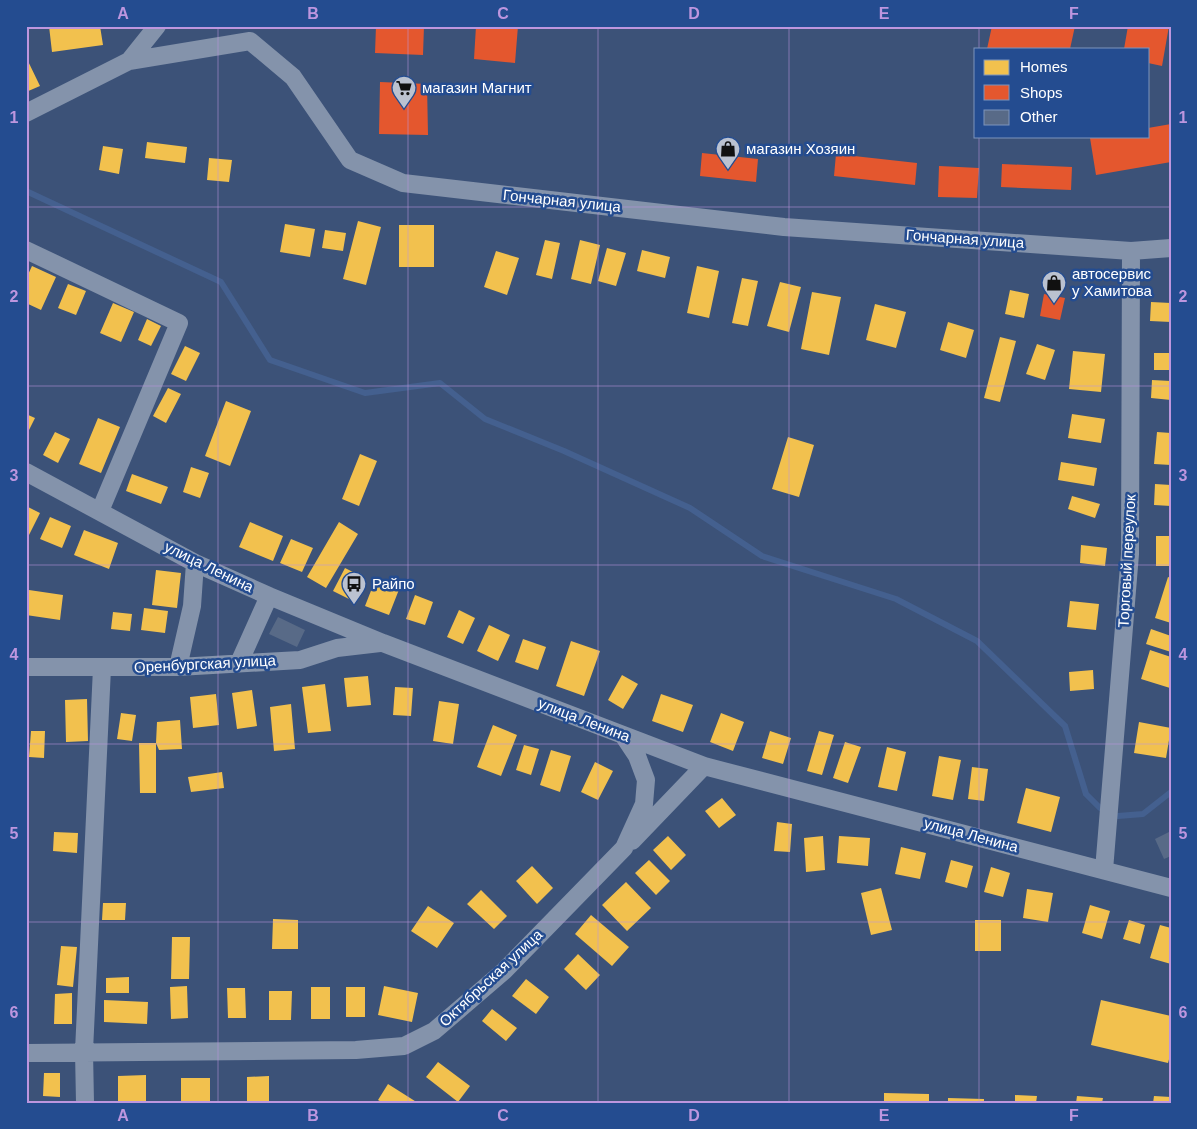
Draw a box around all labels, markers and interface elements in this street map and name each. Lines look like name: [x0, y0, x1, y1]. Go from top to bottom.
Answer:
text: A: [117, 5, 129, 22]
text: B: [307, 5, 319, 22]
text: C: [497, 5, 509, 22]
text: D: [688, 5, 700, 22]
text: E: [879, 5, 890, 22]
text: F: [1069, 5, 1079, 22]
legend: [974, 48, 1150, 138]
text: Homes: [1020, 58, 1068, 75]
supermarket icon: магазин Магнит: [391, 75, 417, 109]
place label: магазин Магнит: [422, 79, 532, 96]
text: Shops: [1020, 84, 1063, 101]
text: Other: [1020, 108, 1058, 125]
text: 1: [10, 109, 19, 126]
text: 1: [1179, 109, 1188, 126]
shop icon: магазин Хозяин: [715, 136, 741, 170]
place label: магазин Хозяин: [746, 140, 855, 157]
street label: Гончарная улица: [502, 186, 622, 215]
street label: Гончарная улица: [905, 226, 1025, 251]
place label: автосервис у Хамитова: [1072, 265, 1153, 299]
shop icon: автосервис у Хамитова: [1041, 270, 1067, 304]
text: 2: [10, 288, 19, 305]
text: 2: [1179, 288, 1188, 305]
text: 3: [10, 467, 19, 484]
text: 3: [1179, 467, 1188, 484]
street label: Торговый переулок: [1115, 493, 1139, 628]
street label: улица Ленина: [162, 538, 257, 596]
bus stop icon: Райпо: [341, 571, 367, 605]
place label: Райпо: [372, 575, 415, 592]
text: 4: [10, 646, 19, 663]
text: 4: [1179, 646, 1188, 663]
street label: Оренбургская улица: [134, 651, 277, 676]
street label: улица Ленина: [536, 694, 633, 745]
street label: улица Ленина: [922, 814, 1021, 855]
text: 5: [10, 825, 19, 842]
text: 5: [1179, 825, 1188, 842]
street label: Октябрьская улица: [436, 925, 546, 1030]
text: 6: [10, 1004, 19, 1021]
text: 6: [1179, 1004, 1188, 1021]
text: A: [117, 1107, 129, 1124]
text: B: [307, 1107, 319, 1124]
text: C: [497, 1107, 509, 1124]
text: D: [688, 1107, 700, 1124]
text: E: [879, 1107, 890, 1124]
text: F: [1069, 1107, 1079, 1124]

